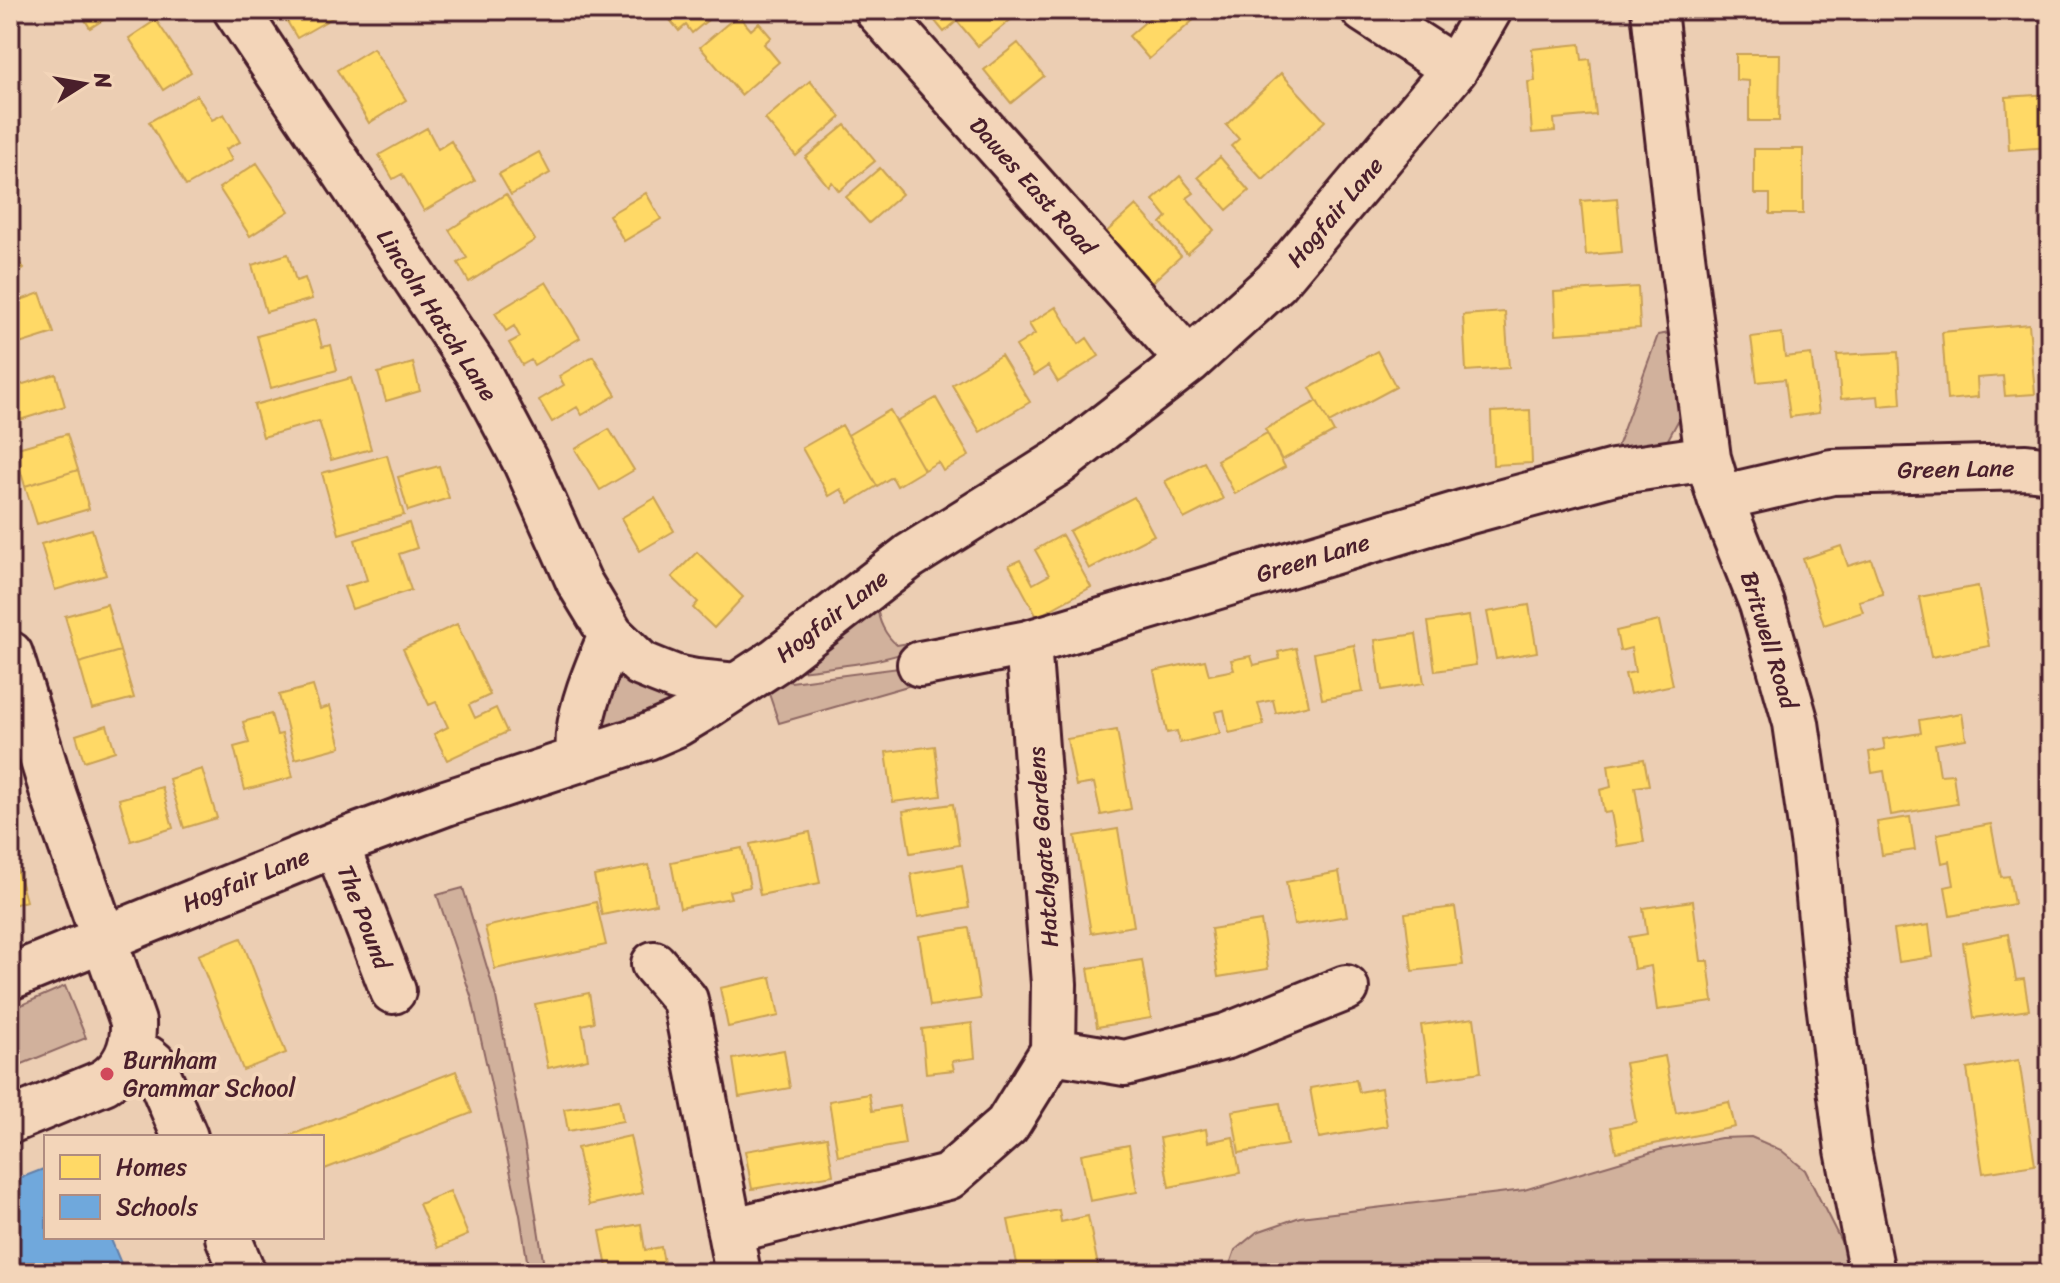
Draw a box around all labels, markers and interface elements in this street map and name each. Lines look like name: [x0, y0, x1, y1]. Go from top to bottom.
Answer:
north arrow: [44, 44, 124, 124]
text: N: [82, 68, 124, 92]
street label: Dawes East Road: [959, 107, 1108, 266]
street label: Hogfair Lane: [1276, 147, 1394, 277]
street label: Lincoln Hatch Lane: [365, 220, 509, 410]
street label: Green Lane: [1897, 447, 2015, 491]
street label: Green Lane: [1251, 521, 1375, 595]
street label: Hogfair Lane: [766, 558, 898, 674]
street label: Britwell Road: [1728, 566, 1810, 715]
street label: Hatchgate Gardens: [1015, 745, 1071, 949]
street label: Hogfair Lane: [176, 835, 316, 925]
street label: The Pound: [325, 858, 404, 977]
place label: Burnham Grammar School: [123, 1039, 297, 1109]
marker: Burnham Grammar School: [98, 1065, 116, 1083]
legend: [44, 1135, 324, 1239]
text: Homes: [116, 1146, 187, 1188]
text: Schools: [116, 1186, 199, 1228]

